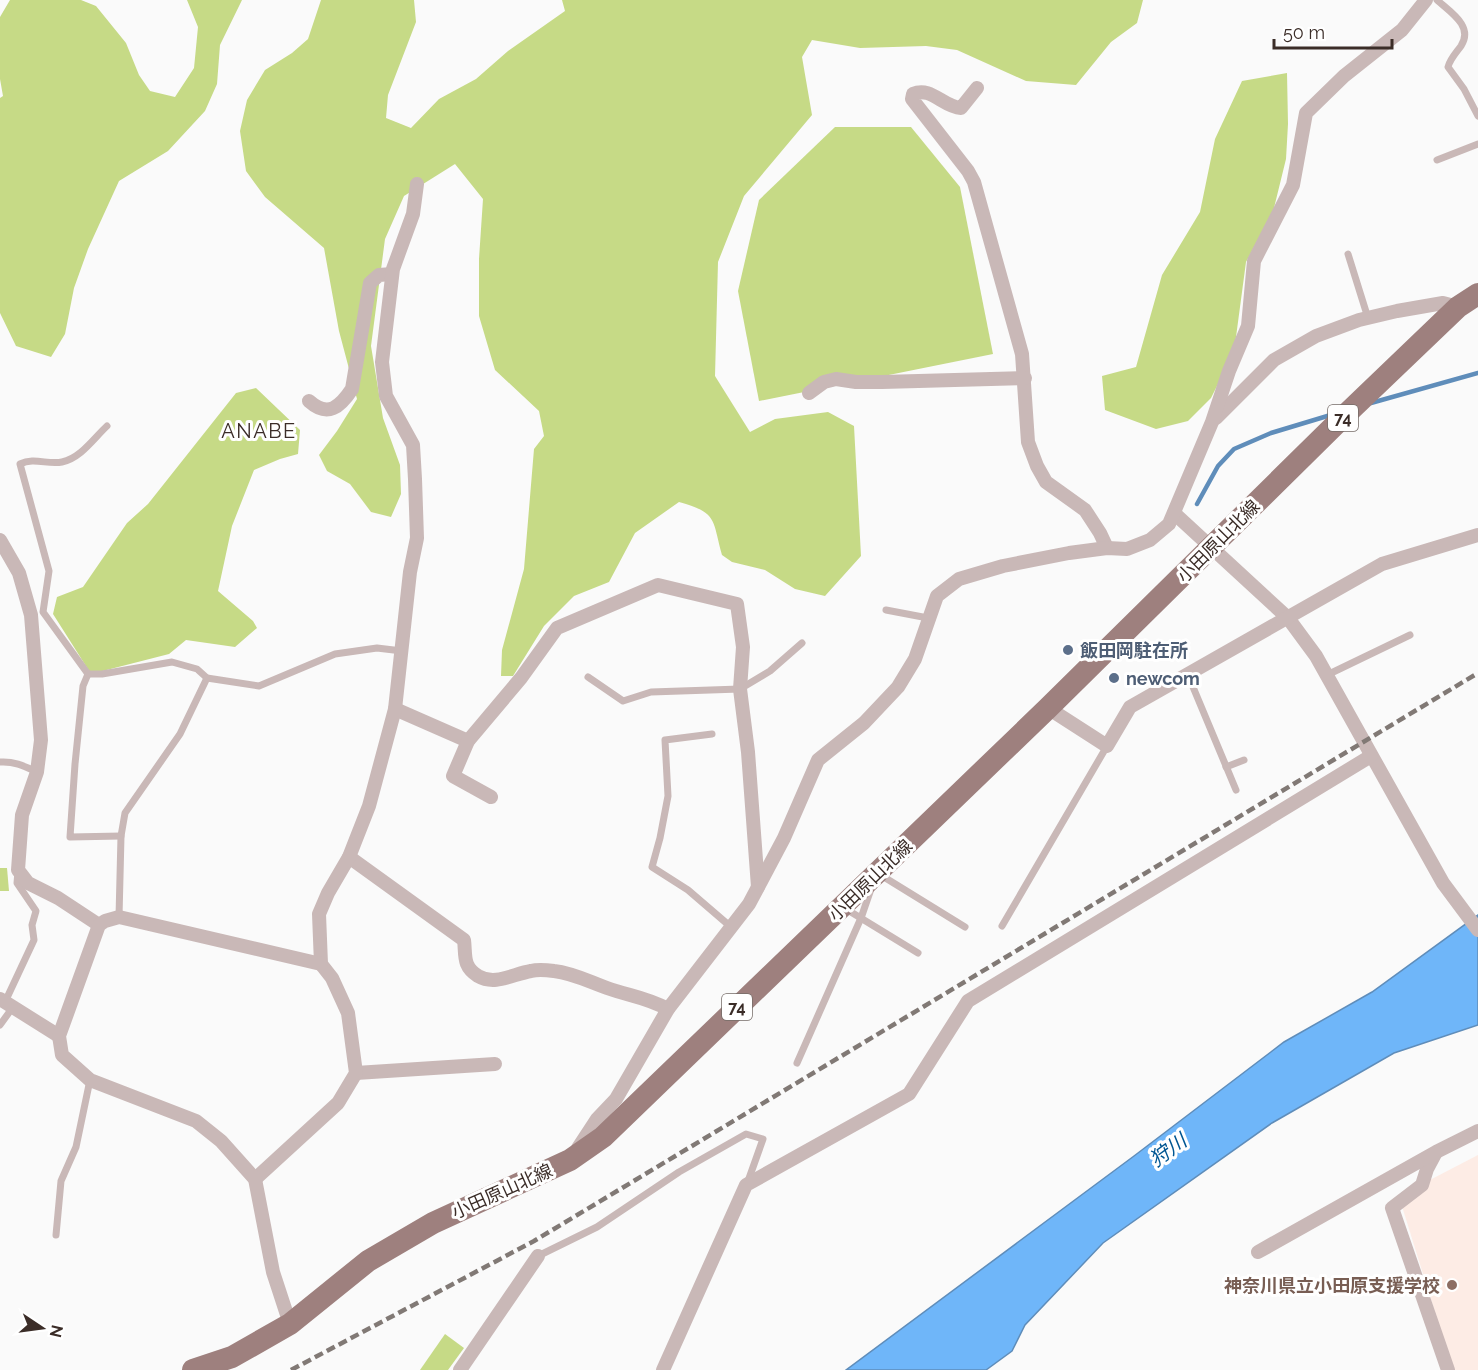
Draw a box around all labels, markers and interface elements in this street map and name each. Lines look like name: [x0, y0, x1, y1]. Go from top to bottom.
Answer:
scale bar: [1274, 12, 1392, 50]
text: 50 m: [1283, 22, 1325, 43]
road number: 74: [1328, 405, 1358, 431]
district label: ANABE: [221, 419, 297, 443]
street label: 小田原山北線: [1172, 495, 1264, 587]
place label: 飯田岡駐在所: [1080, 640, 1188, 661]
marker: 飯田岡駐在所: [1061, 643, 1075, 657]
place label: newcom: [1126, 668, 1200, 689]
marker: newcom: [1107, 671, 1121, 685]
street label: 小田原山北線: [824, 835, 916, 925]
road number: 74: [722, 994, 752, 1020]
water label: 狩川: [1145, 1127, 1193, 1171]
street label: 小田原山北線: [448, 1159, 556, 1223]
place label: 神奈川県立小田原支援学校: [1224, 1275, 1440, 1296]
marker: 神奈川県立小田原支援学校: [1445, 1278, 1459, 1292]
north arrow: [12, 1298, 72, 1358]
text: N: [45, 1323, 67, 1339]

